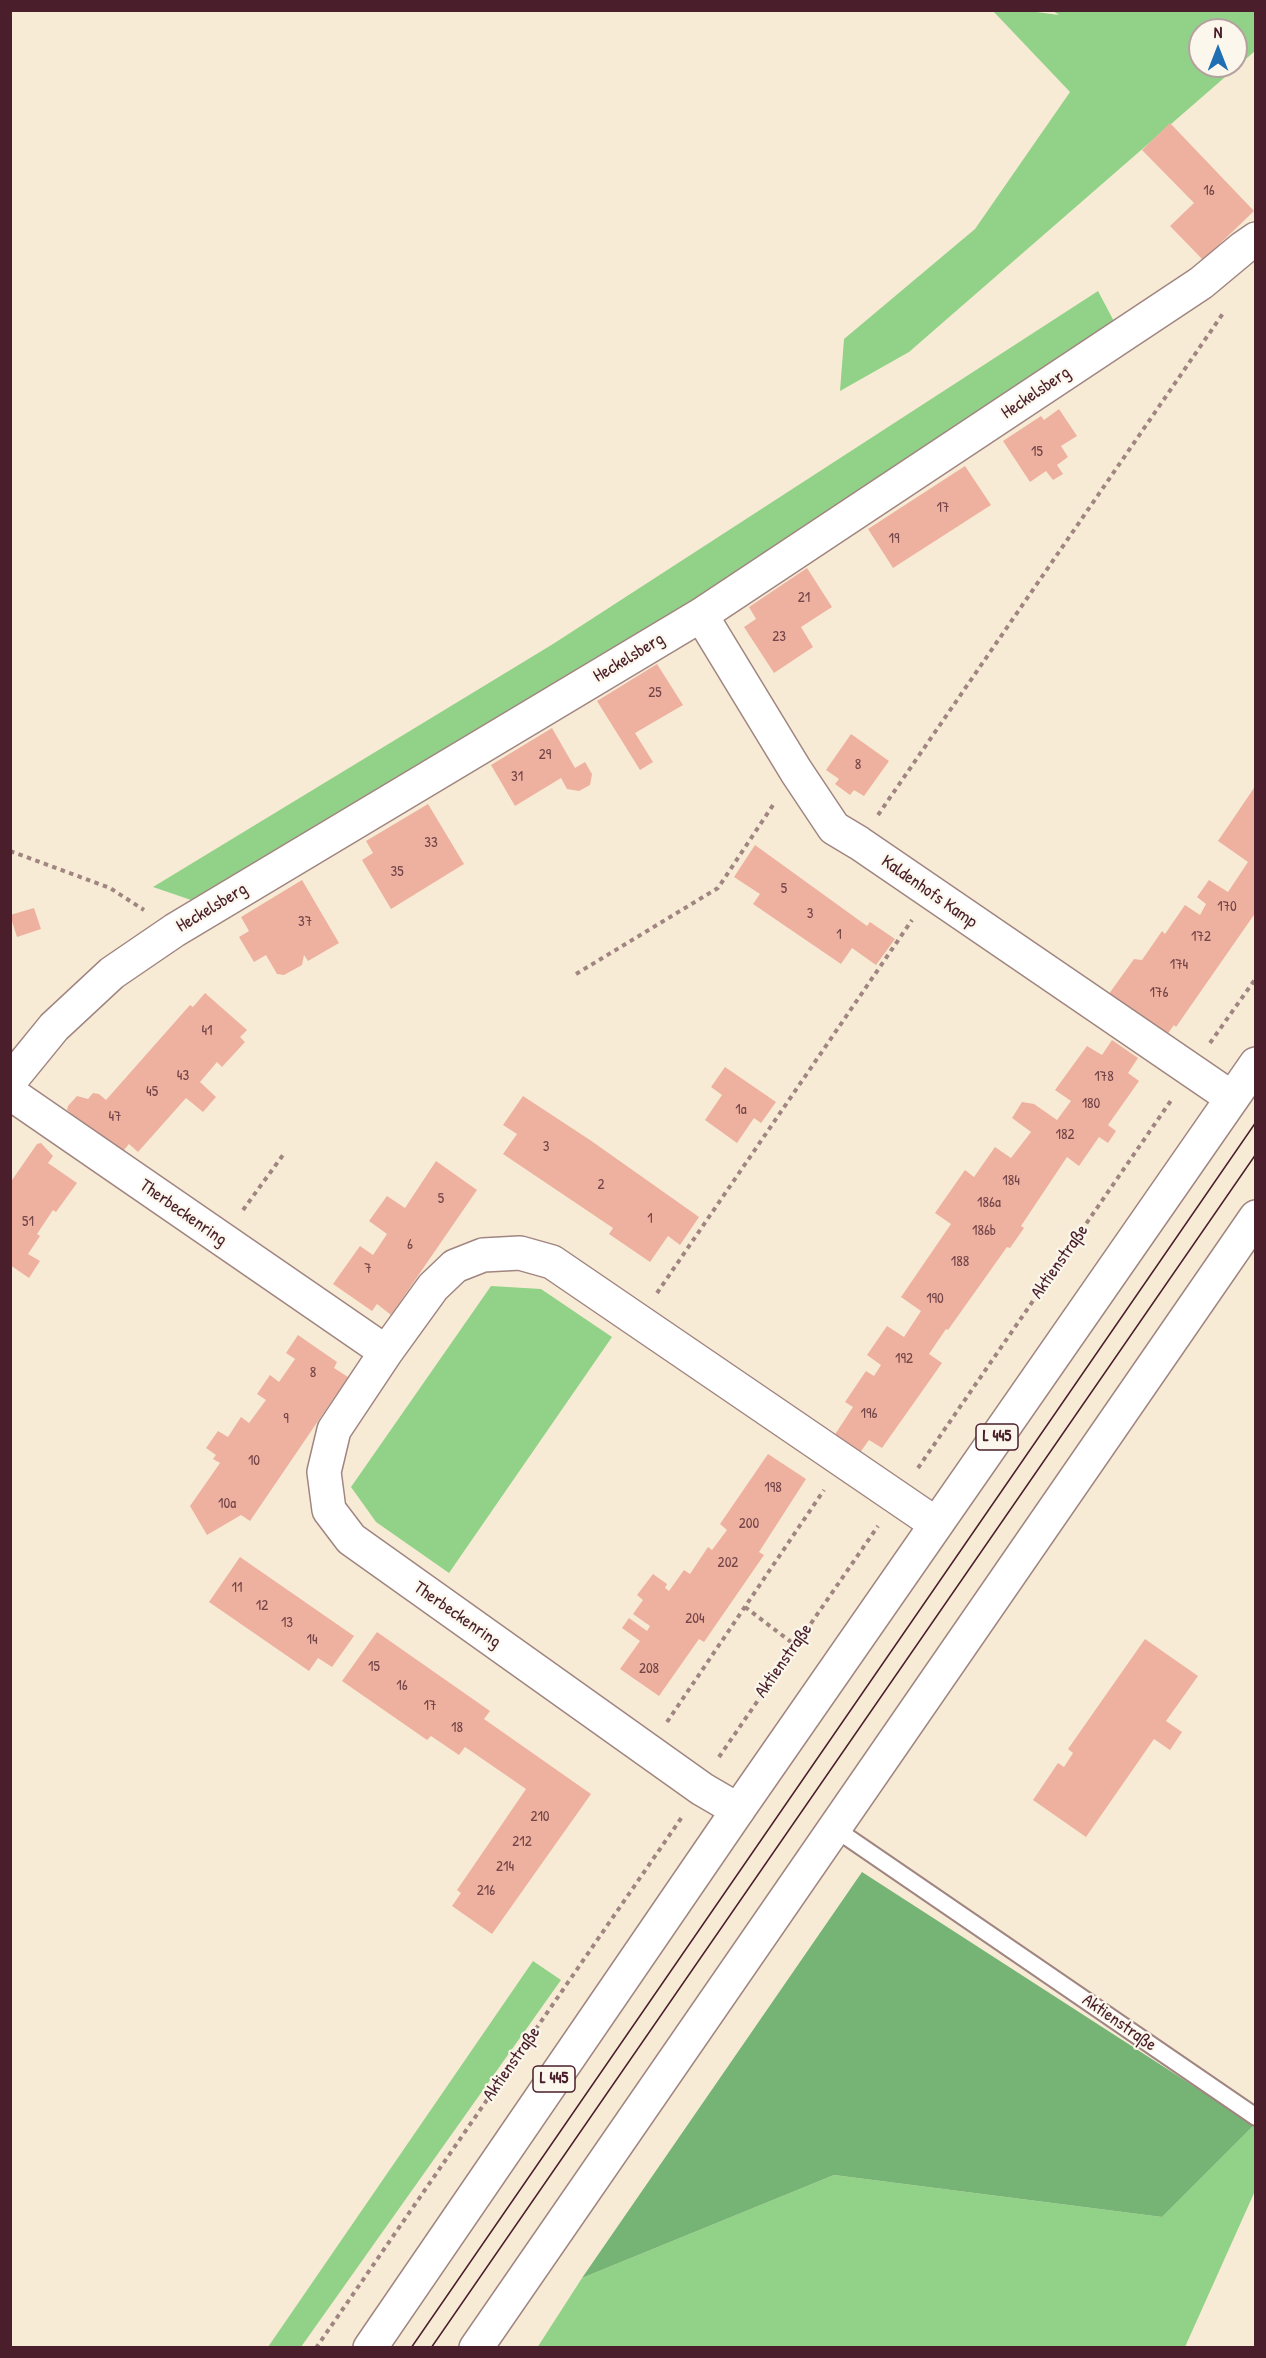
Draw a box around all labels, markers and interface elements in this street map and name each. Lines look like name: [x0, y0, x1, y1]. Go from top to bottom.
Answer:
north arrow: [1188, 18, 1248, 78]
text: N: [1214, 21, 1222, 43]
house number: 16: [1203, 182, 1215, 200]
street label: Heckelsberg: [997, 362, 1075, 424]
house number: 15: [1031, 443, 1043, 461]
house number: 17: [937, 499, 949, 517]
house number: 19: [889, 530, 899, 548]
house number: 21: [798, 589, 810, 607]
house number: 23: [772, 628, 786, 646]
street label: Heckelsberg: [590, 629, 668, 687]
house number: 25: [648, 684, 662, 702]
house number: 29: [539, 746, 551, 764]
house number: 8: [855, 756, 861, 774]
house number: 31: [511, 768, 523, 786]
house number: 33: [424, 834, 438, 852]
street label: Kaldenhofs Kamp: [877, 851, 981, 933]
house number: 35: [390, 863, 404, 881]
street label: Heckelsberg: [173, 879, 251, 937]
house number: 5: [781, 880, 787, 898]
house number: 170: [1217, 898, 1237, 916]
house number: 3: [807, 905, 813, 923]
house number: 37: [298, 913, 312, 931]
house number: 1: [836, 926, 842, 944]
house number: 172: [1191, 928, 1211, 946]
house number: 174: [1170, 956, 1188, 974]
house number: 176: [1150, 984, 1168, 1002]
house number: 41: [201, 1022, 213, 1040]
house number: 43: [177, 1067, 189, 1085]
house number: 178: [1094, 1068, 1114, 1086]
house number: 45: [146, 1083, 158, 1101]
house number: 180: [1082, 1095, 1100, 1113]
house number: 1a: [735, 1101, 747, 1119]
house number: 47: [108, 1108, 122, 1126]
house number: 182: [1056, 1126, 1074, 1144]
house number: 3: [543, 1138, 549, 1156]
house number: 184: [1002, 1172, 1020, 1190]
street label: Therbeckenring: [135, 1175, 231, 1251]
house number: 2: [597, 1176, 605, 1194]
house number: 5: [438, 1190, 444, 1208]
house number: 186a: [977, 1194, 1001, 1212]
house number: 1: [647, 1210, 653, 1228]
house number: 51: [22, 1213, 34, 1231]
street label: Aktienstraße: [1027, 1221, 1093, 1303]
house number: 186b: [972, 1222, 996, 1240]
house number: 6: [407, 1236, 413, 1254]
house number: 188: [951, 1253, 969, 1271]
house number: 7: [364, 1260, 372, 1278]
house number: 190: [926, 1290, 944, 1308]
house number: 192: [895, 1350, 913, 1368]
house number: 8: [310, 1364, 316, 1382]
house number: 196: [861, 1405, 877, 1423]
house number: 9: [283, 1410, 289, 1428]
road number: L 445: [976, 1424, 1018, 1450]
house number: 10: [248, 1452, 260, 1470]
house number: 198: [764, 1479, 782, 1497]
house number: 10a: [218, 1495, 236, 1513]
house number: 200: [739, 1515, 759, 1533]
house number: 202: [718, 1554, 738, 1572]
street label: Therbeckenring: [409, 1577, 505, 1653]
house number: 11: [232, 1579, 242, 1597]
house number: 12: [256, 1597, 268, 1615]
house number: 204: [685, 1610, 705, 1628]
house number: 13: [281, 1614, 293, 1632]
street label: Aktienstraße: [751, 1620, 817, 1702]
house number: 14: [306, 1631, 318, 1649]
house number: 15: [368, 1658, 380, 1676]
house number: 208: [639, 1660, 659, 1678]
house number: 16: [396, 1677, 408, 1695]
house number: 17: [424, 1697, 436, 1715]
house number: 18: [451, 1719, 463, 1737]
house number: 210: [530, 1808, 550, 1826]
house number: 212: [512, 1833, 532, 1851]
house number: 214: [496, 1858, 514, 1876]
house number: 216: [477, 1882, 495, 1900]
street label: Aktienstraße: [1078, 1990, 1160, 2056]
street label: Aktienstraße: [479, 2023, 545, 2105]
road number: L 445: [533, 2066, 575, 2092]

